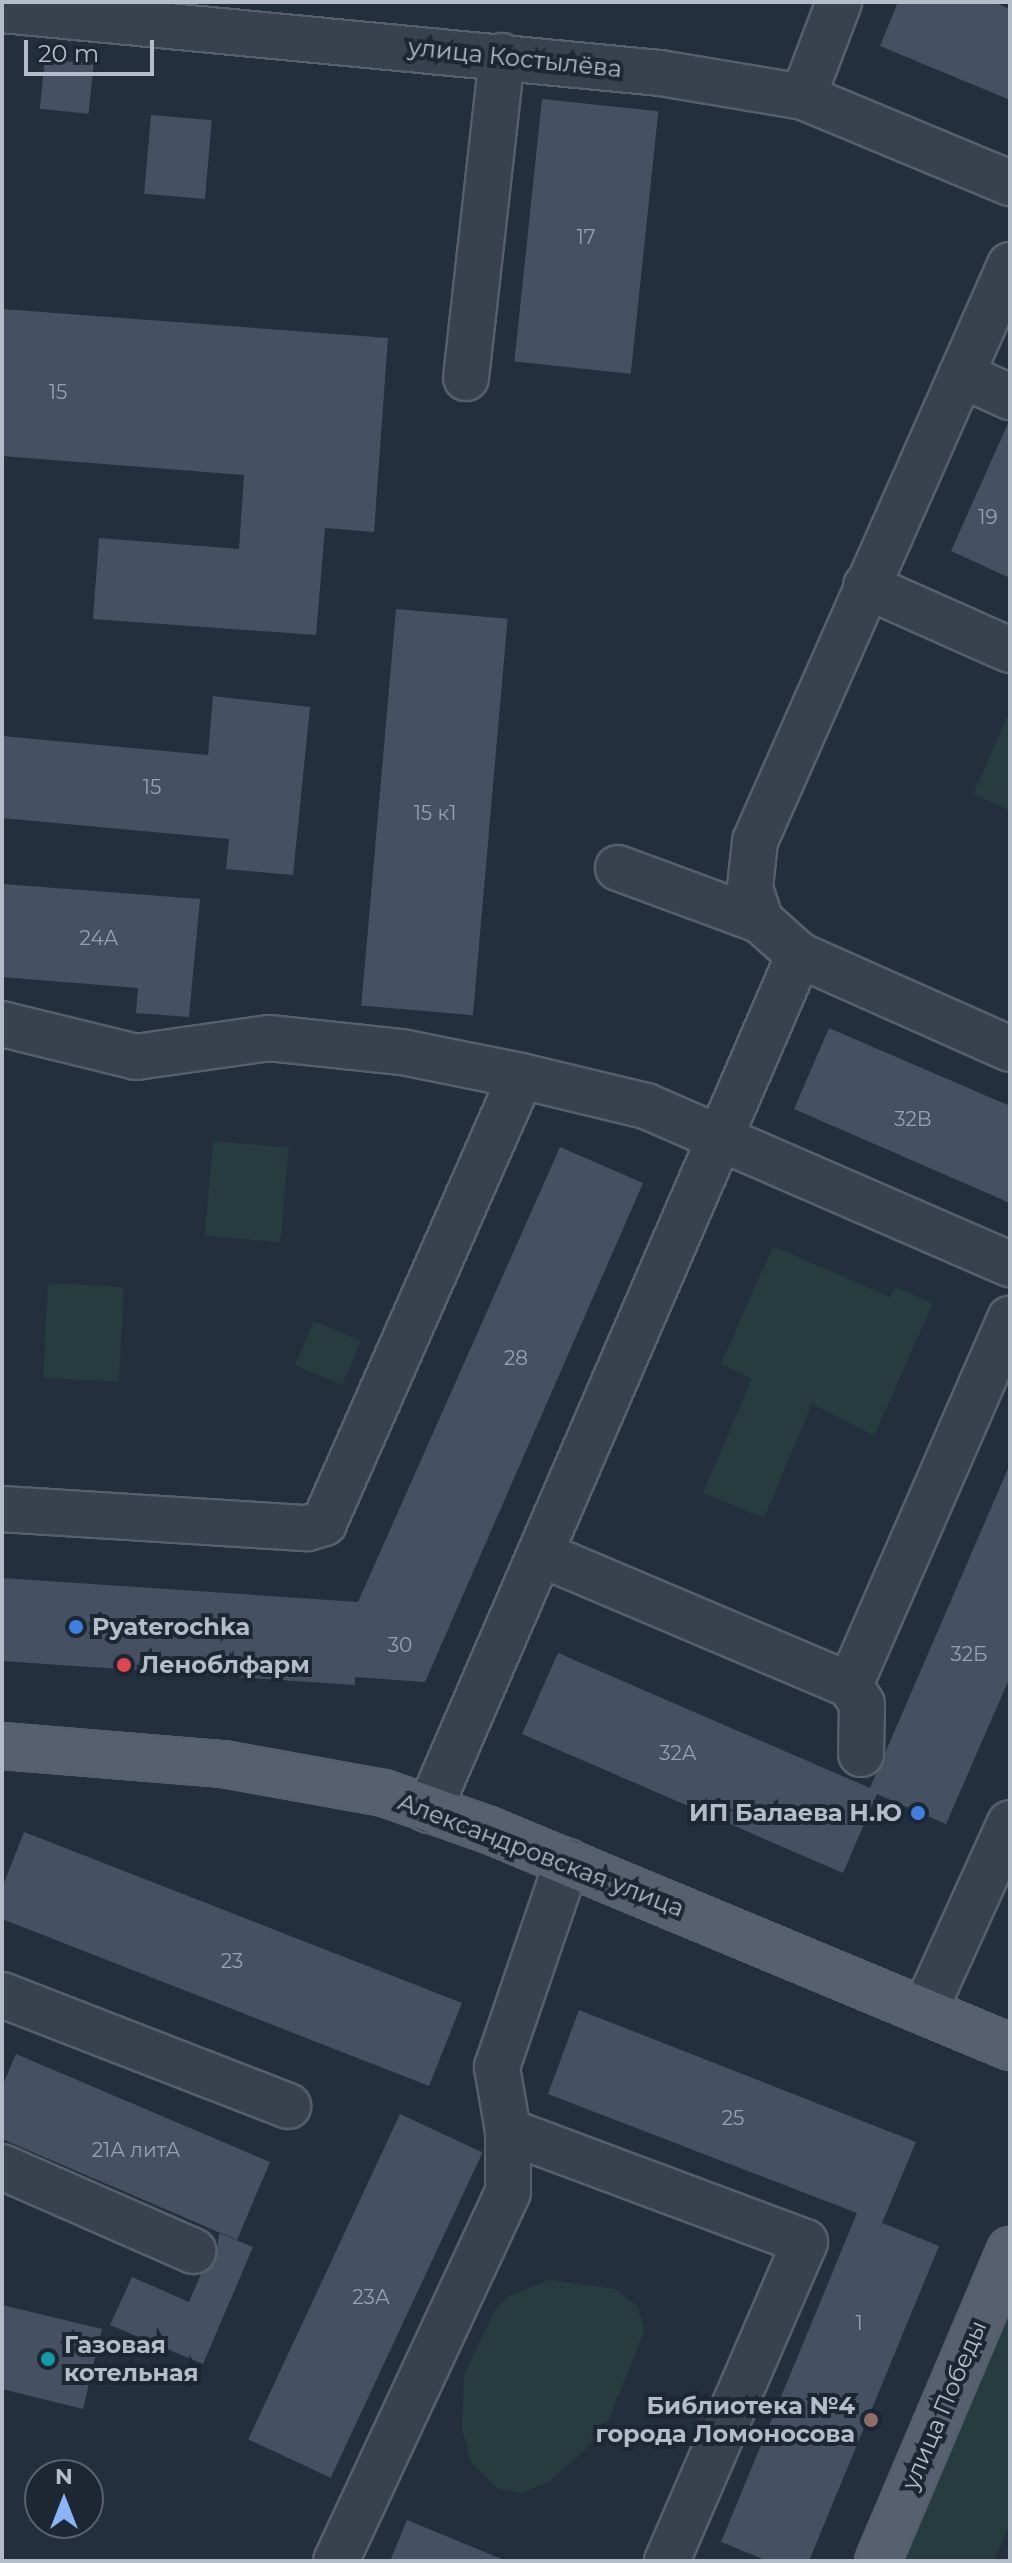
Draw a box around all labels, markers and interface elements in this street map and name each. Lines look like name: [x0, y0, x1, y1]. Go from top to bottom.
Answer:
scale bar: [28, 24, 158, 74]
street label: улица Костылёва: [407, 32, 623, 84]
text: 20 m: [38, 39, 99, 68]
house number: 17: [577, 225, 595, 249]
house number: 15: [49, 380, 67, 404]
house number: 19: [978, 505, 998, 529]
house number: 15: [143, 775, 161, 799]
house number: 15 к1: [414, 801, 456, 825]
house number: 24А: [79, 926, 119, 950]
house number: 32В: [894, 1107, 932, 1131]
house number: 28: [504, 1346, 528, 1370]
place label: Pyaterochka: [92, 1613, 250, 1641]
marker: Pyaterochka: [67, 1618, 85, 1636]
house number: 30: [388, 1633, 412, 1657]
house number: 32Б: [950, 1642, 988, 1666]
place label: Леноблфарм: [140, 1651, 310, 1679]
marker: Леноблфарм: [115, 1656, 133, 1674]
house number: 32А: [659, 1741, 697, 1765]
street label: Александровская улица: [394, 1787, 688, 1923]
place label: ИП Балаева Н.Ю: [689, 1799, 902, 1827]
marker: ИП Балаева Н.Ю: [909, 1804, 927, 1822]
house number: 23: [221, 1949, 243, 1973]
house number: 25: [722, 2106, 744, 2130]
house number: 21А литА: [92, 2138, 180, 2162]
house number: 23А: [352, 2285, 390, 2309]
house number: 1: [855, 2311, 863, 2335]
street label: улица Победы: [895, 2316, 993, 2494]
place label: Газовая котельная: [64, 2331, 199, 2387]
marker: Газовая котельная: [39, 2350, 57, 2368]
place label: Библиотека №4 города Ломоносова: [596, 2392, 855, 2448]
marker: Библиотека №4 города Ломоносова: [862, 2411, 880, 2429]
north arrow: [24, 2459, 104, 2539]
text: N: [55, 2463, 73, 2490]

